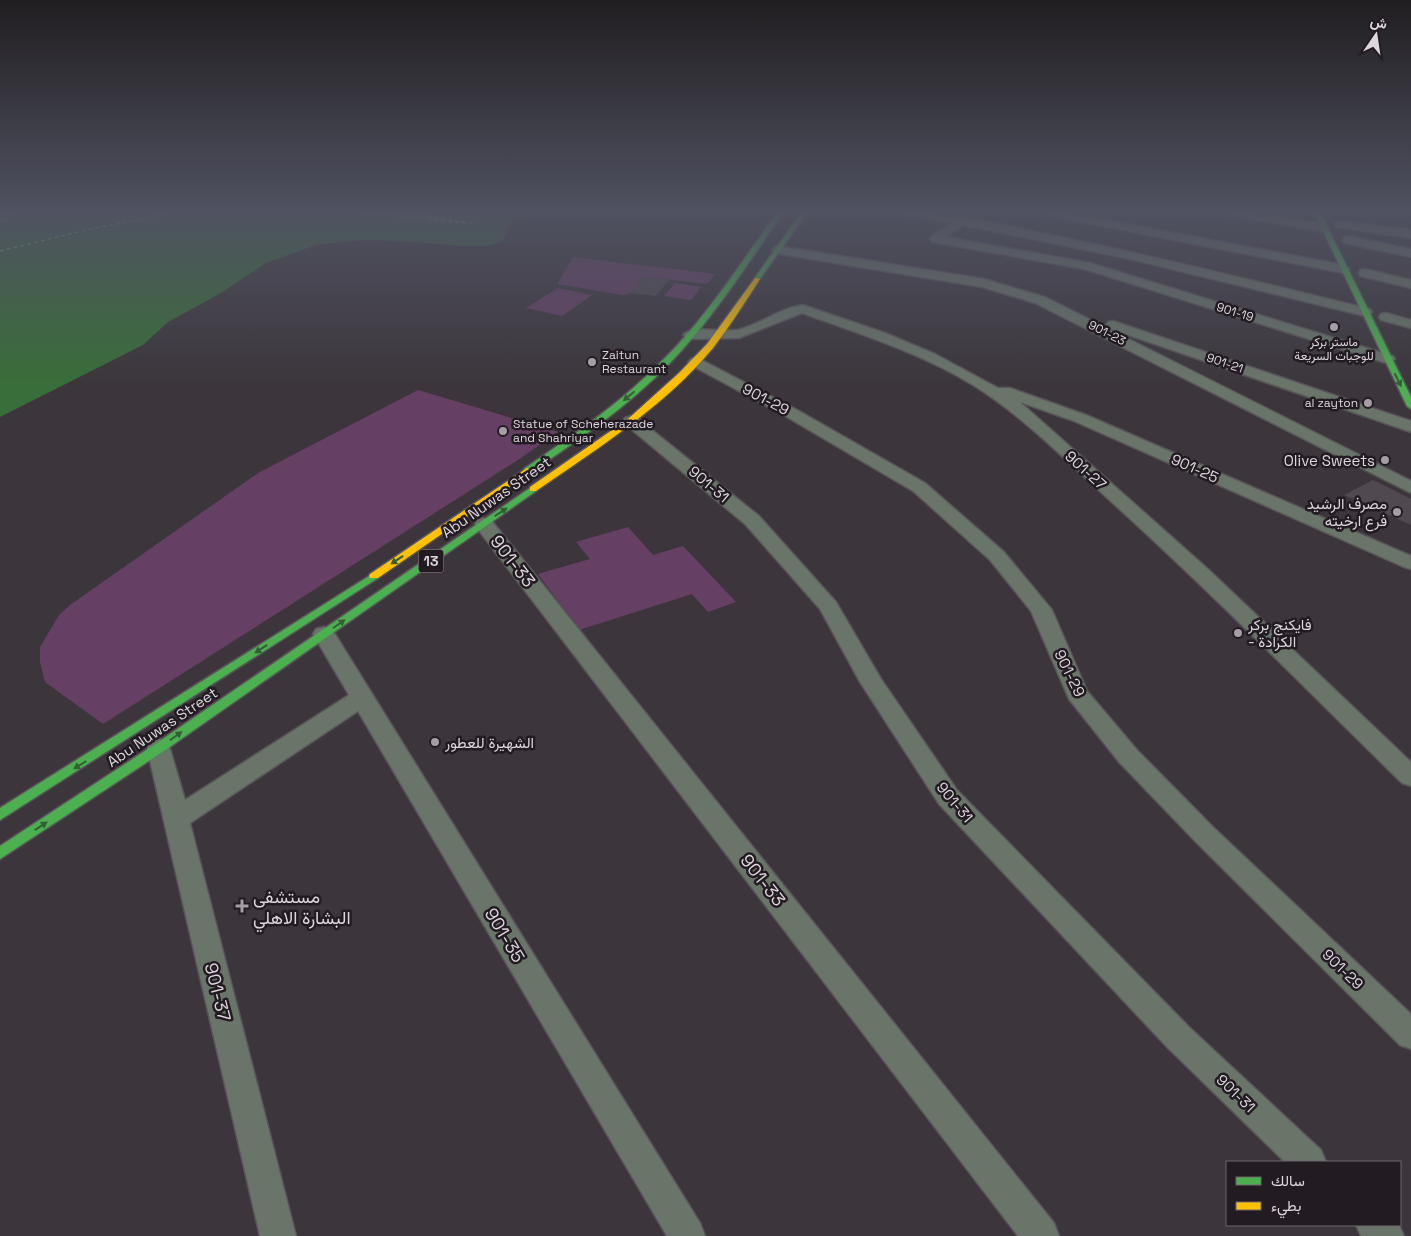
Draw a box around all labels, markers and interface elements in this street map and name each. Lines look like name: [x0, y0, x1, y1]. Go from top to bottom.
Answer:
north arrow: [1351, 10, 1401, 60]
text: ش: [1369, 12, 1389, 33]
street label: 901-19: [1215, 299, 1255, 325]
street label: 901-23: [1086, 317, 1128, 349]
marker: ماستر بركر للوجبات السريعة: [1328, 321, 1340, 333]
place label: ماستر بركر للوجبات السريعة: [1294, 334, 1374, 364]
place label: Zaitun Restaurant: [602, 347, 666, 377]
street label: 901-21: [1205, 349, 1245, 377]
marker: Zaitun Restaurant: [586, 356, 598, 368]
one-way arrow: [1394, 373, 1402, 387]
street label: 901-29: [739, 379, 793, 419]
one-way arrow: [623, 390, 636, 401]
place label: al zayton: [1305, 395, 1358, 411]
marker: al zayton: [1362, 397, 1374, 409]
place label: Statue of Scheherazade and Shahriyar: [513, 416, 653, 446]
marker: Statue of Scheherazade and Shahriyar: [497, 425, 509, 437]
street label: 901-27: [1061, 446, 1111, 494]
street label: 901-25: [1168, 449, 1222, 487]
place label: Olive Sweets: [1284, 451, 1375, 470]
street label: Abu Nuwas Street: [438, 452, 554, 542]
marker: Olive Sweets: [1379, 454, 1391, 466]
street label: 901-31: [685, 462, 733, 506]
place label: مصرف الرشيد فرع ارخيته: [1307, 494, 1387, 532]
marker: مصرف الرشيد فرع ارخيته: [1391, 506, 1403, 518]
one-way arrow: [495, 507, 508, 517]
street label: 901-33: [485, 530, 541, 592]
road number: 13: [418, 550, 444, 572]
one-way arrow: [390, 555, 403, 565]
place label: فايكنج بركر - الكرادة: [1247, 615, 1312, 651]
one-way arrow: [332, 619, 346, 629]
marker: فايكنج بركر - الكرادة: [1232, 627, 1244, 639]
one-way arrow: [254, 644, 267, 654]
street label: 901-29: [1050, 646, 1090, 700]
street label: Abu Nuwas Street: [103, 683, 221, 771]
one-way arrow: [169, 731, 183, 741]
place label: الشهيرة للعطور: [444, 733, 534, 752]
marker: الشهيرة للعطور: [429, 736, 441, 748]
one-way arrow: [73, 761, 86, 770]
street label: 901-31: [933, 778, 977, 826]
one-way arrow: [34, 821, 47, 831]
street label: 901-33: [735, 849, 791, 911]
place label: مستشفى البشارة الاهلي: [253, 885, 351, 933]
marker: مستشفى البشارة الاهلي: [235, 899, 249, 913]
street label: 901-35: [480, 903, 530, 967]
street label: 901-29: [1318, 945, 1368, 993]
street label: 901-37: [200, 960, 236, 1024]
street label: 901-31: [1212, 1070, 1260, 1116]
legend: [1226, 1161, 1401, 1226]
text: سالك: [1271, 1171, 1305, 1190]
text: بطيء: [1271, 1196, 1301, 1219]

